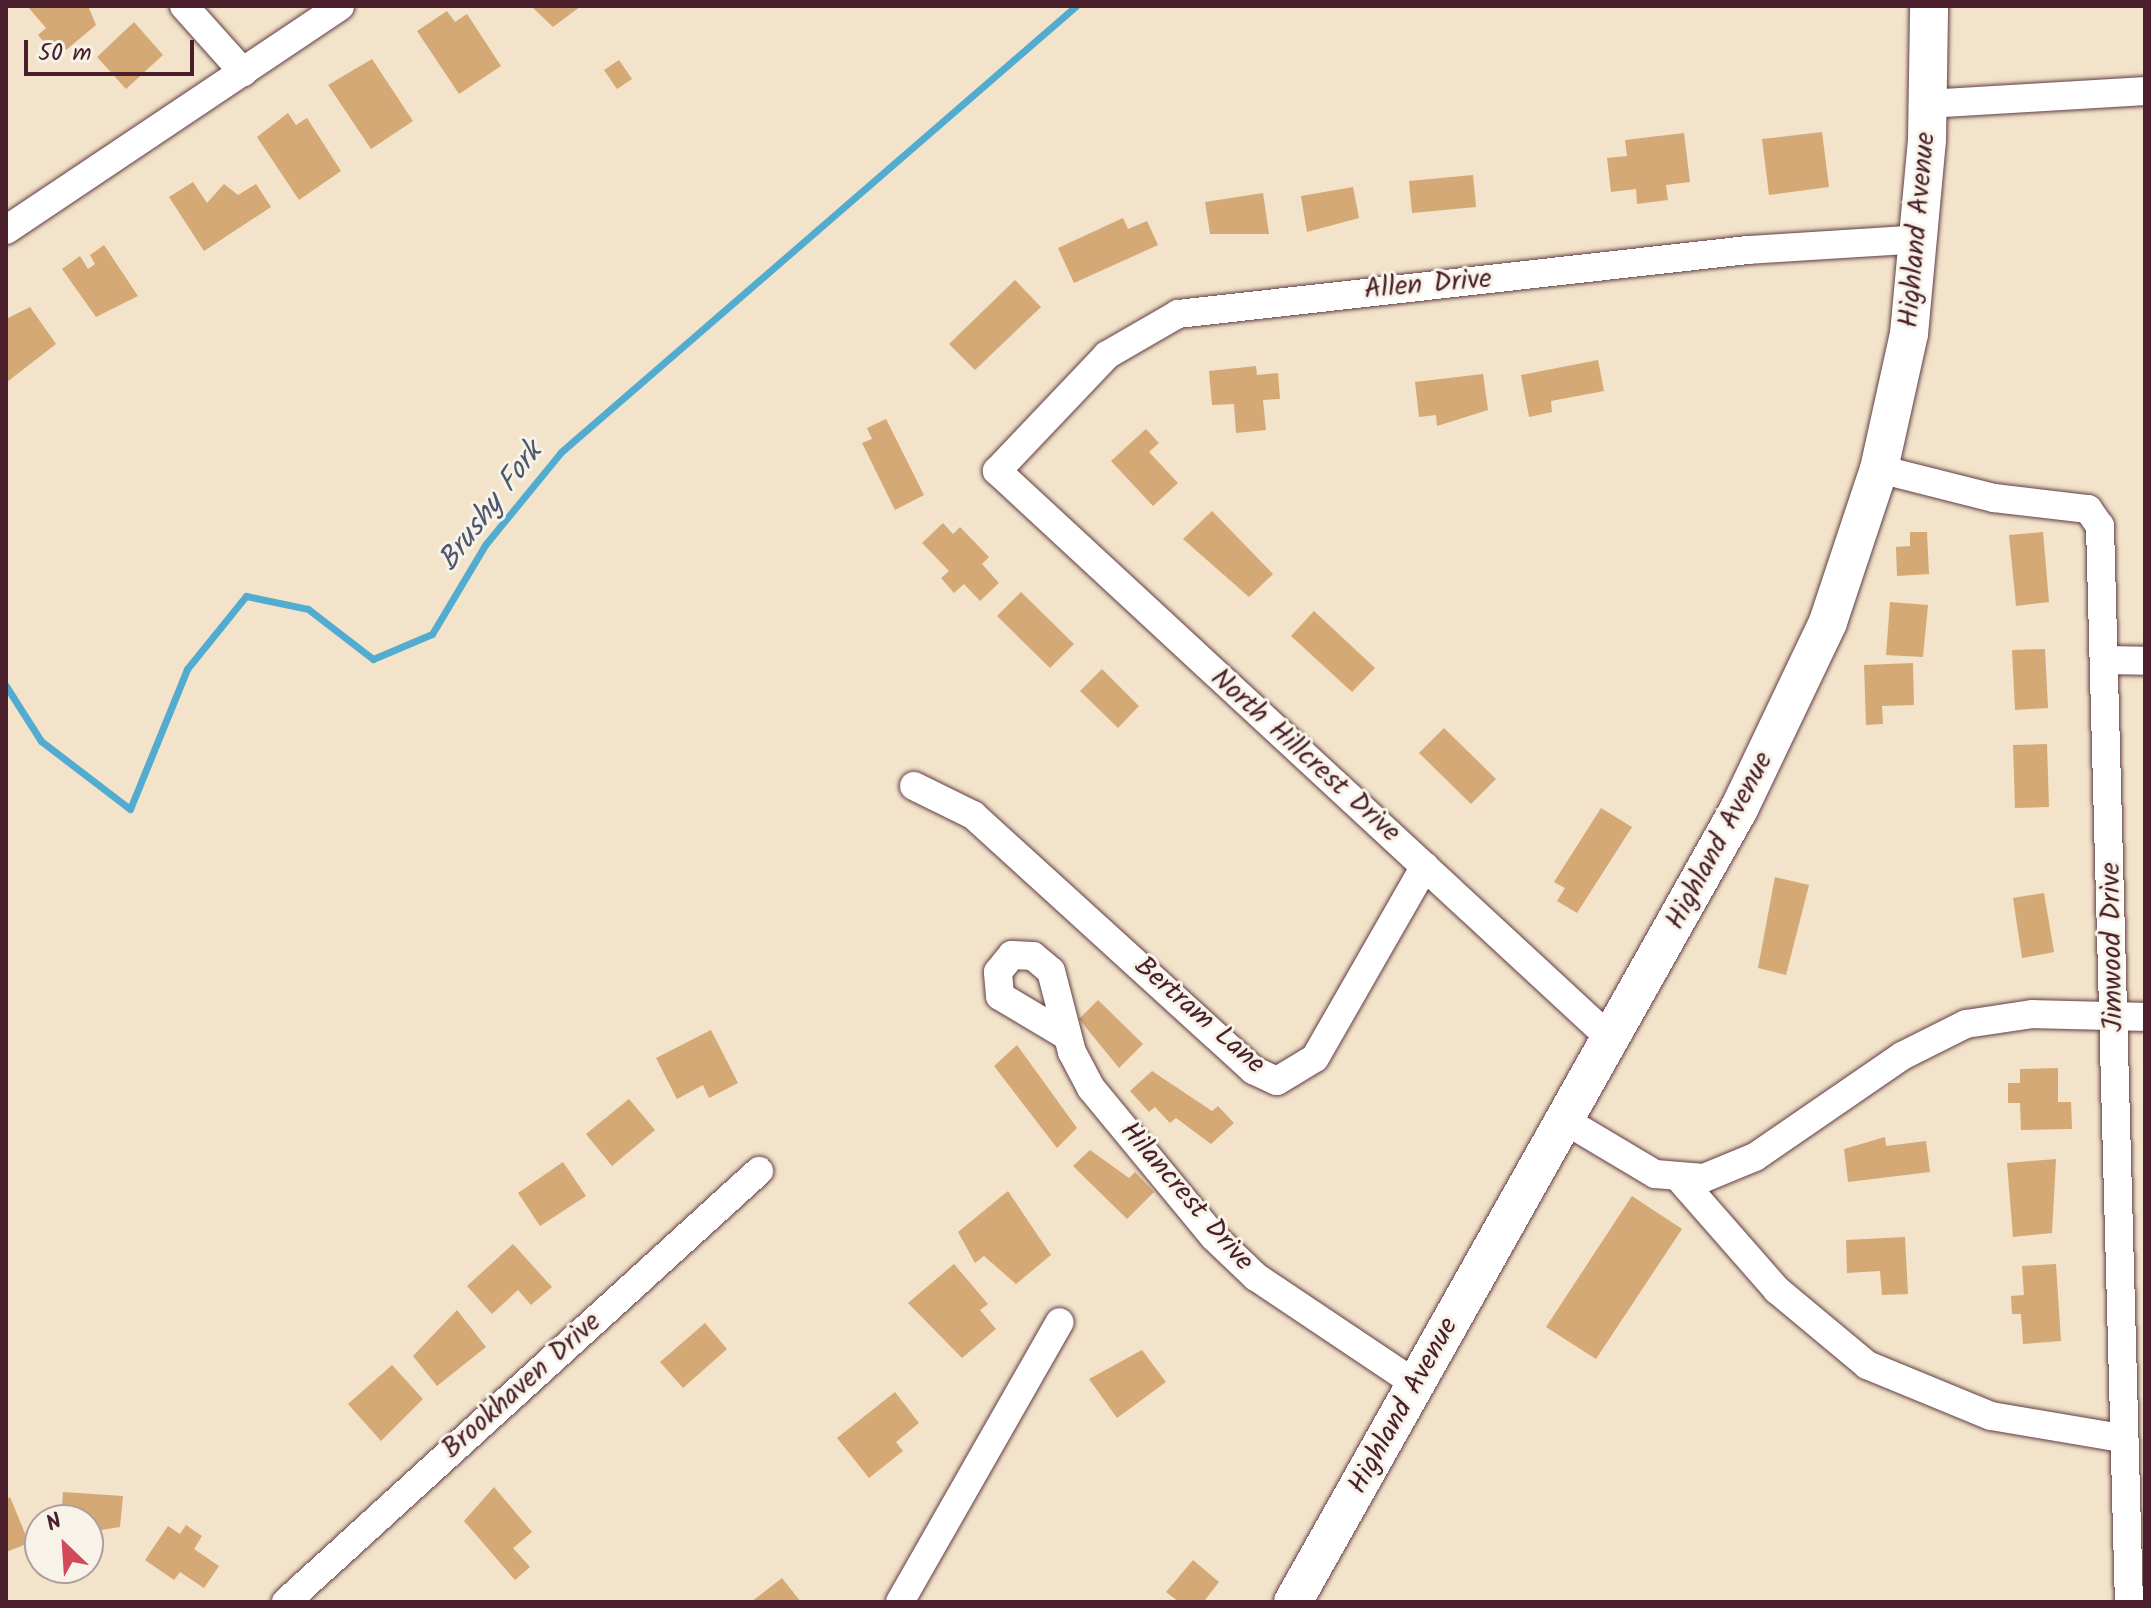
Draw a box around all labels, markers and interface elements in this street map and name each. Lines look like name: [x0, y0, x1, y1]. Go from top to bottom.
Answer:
scale bar: [28, 24, 198, 74]
text: 50 m: [38, 34, 92, 73]
street label: Highland Avenue: [1893, 131, 1943, 329]
street label: Allen Drive: [1363, 263, 1493, 307]
water label: Brushy Fork: [431, 436, 551, 578]
street label: North Hillcrest Drive: [1203, 662, 1407, 850]
street label: Highland Avenue: [1659, 746, 1781, 936]
street label: Jimwood Drive: [2095, 862, 2131, 1032]
street label: Bertram Lane: [1127, 950, 1271, 1082]
street label: Hilancrest Drive: [1112, 1115, 1260, 1279]
street label: Brookhaven Drive: [435, 1306, 609, 1466]
street label: Highland Avenue: [1342, 1312, 1466, 1500]
north arrow: [24, 1504, 104, 1584]
text: N: [41, 1505, 68, 1542]

